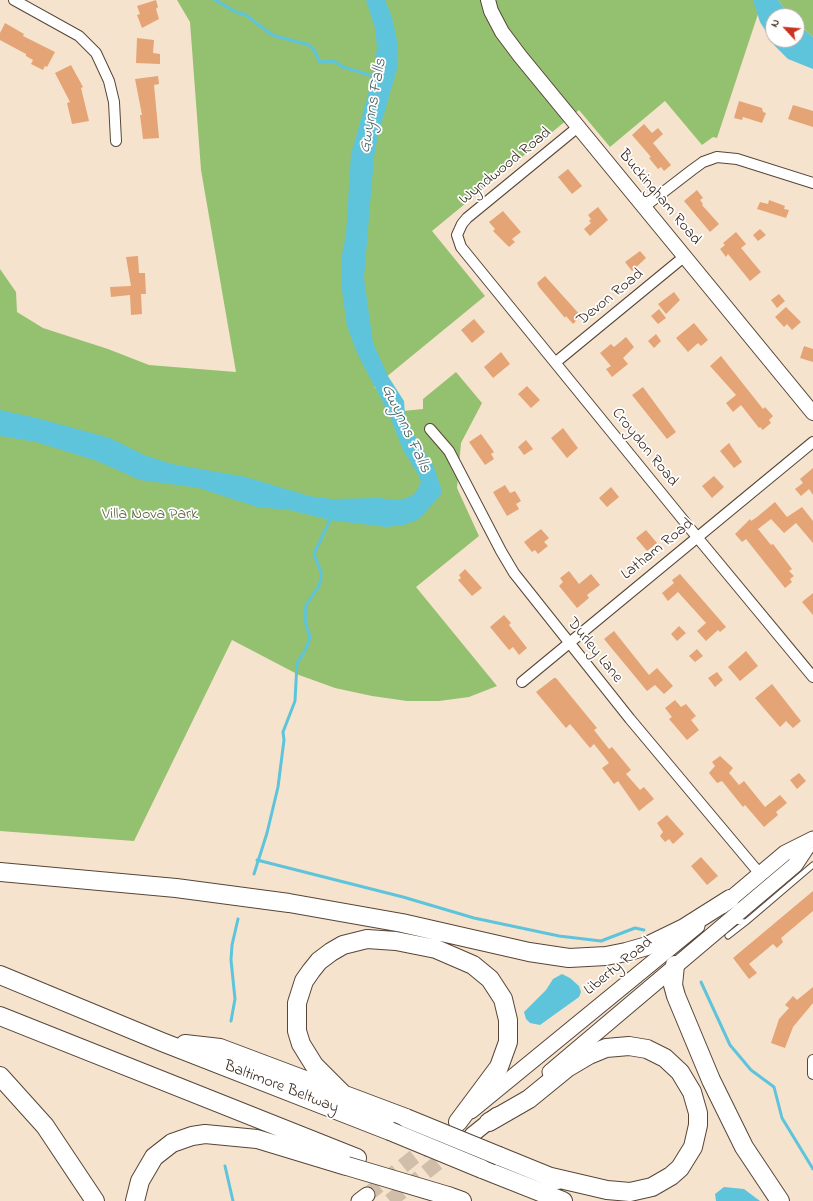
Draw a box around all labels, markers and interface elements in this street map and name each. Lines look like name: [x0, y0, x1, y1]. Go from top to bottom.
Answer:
north arrow: [765, 8, 805, 48]
text: N: [766, 16, 784, 30]
water label: Gwynns Falls: [356, 57, 392, 155]
street label: Wyndwood Road: [456, 124, 556, 210]
street label: Buckingham Road: [613, 146, 705, 250]
street label: Devon Road: [574, 265, 648, 331]
water label: Gwynns Falls: [376, 381, 434, 477]
street label: Croydon Road: [607, 405, 681, 491]
park label: Villa Nova Park: [102, 505, 198, 525]
street label: Latham Road: [618, 515, 698, 585]
street label: Durley Lane: [562, 615, 626, 687]
street label: Liberty Road: [581, 934, 657, 1000]
street label: Baltimore Beltway: [221, 1057, 341, 1119]

